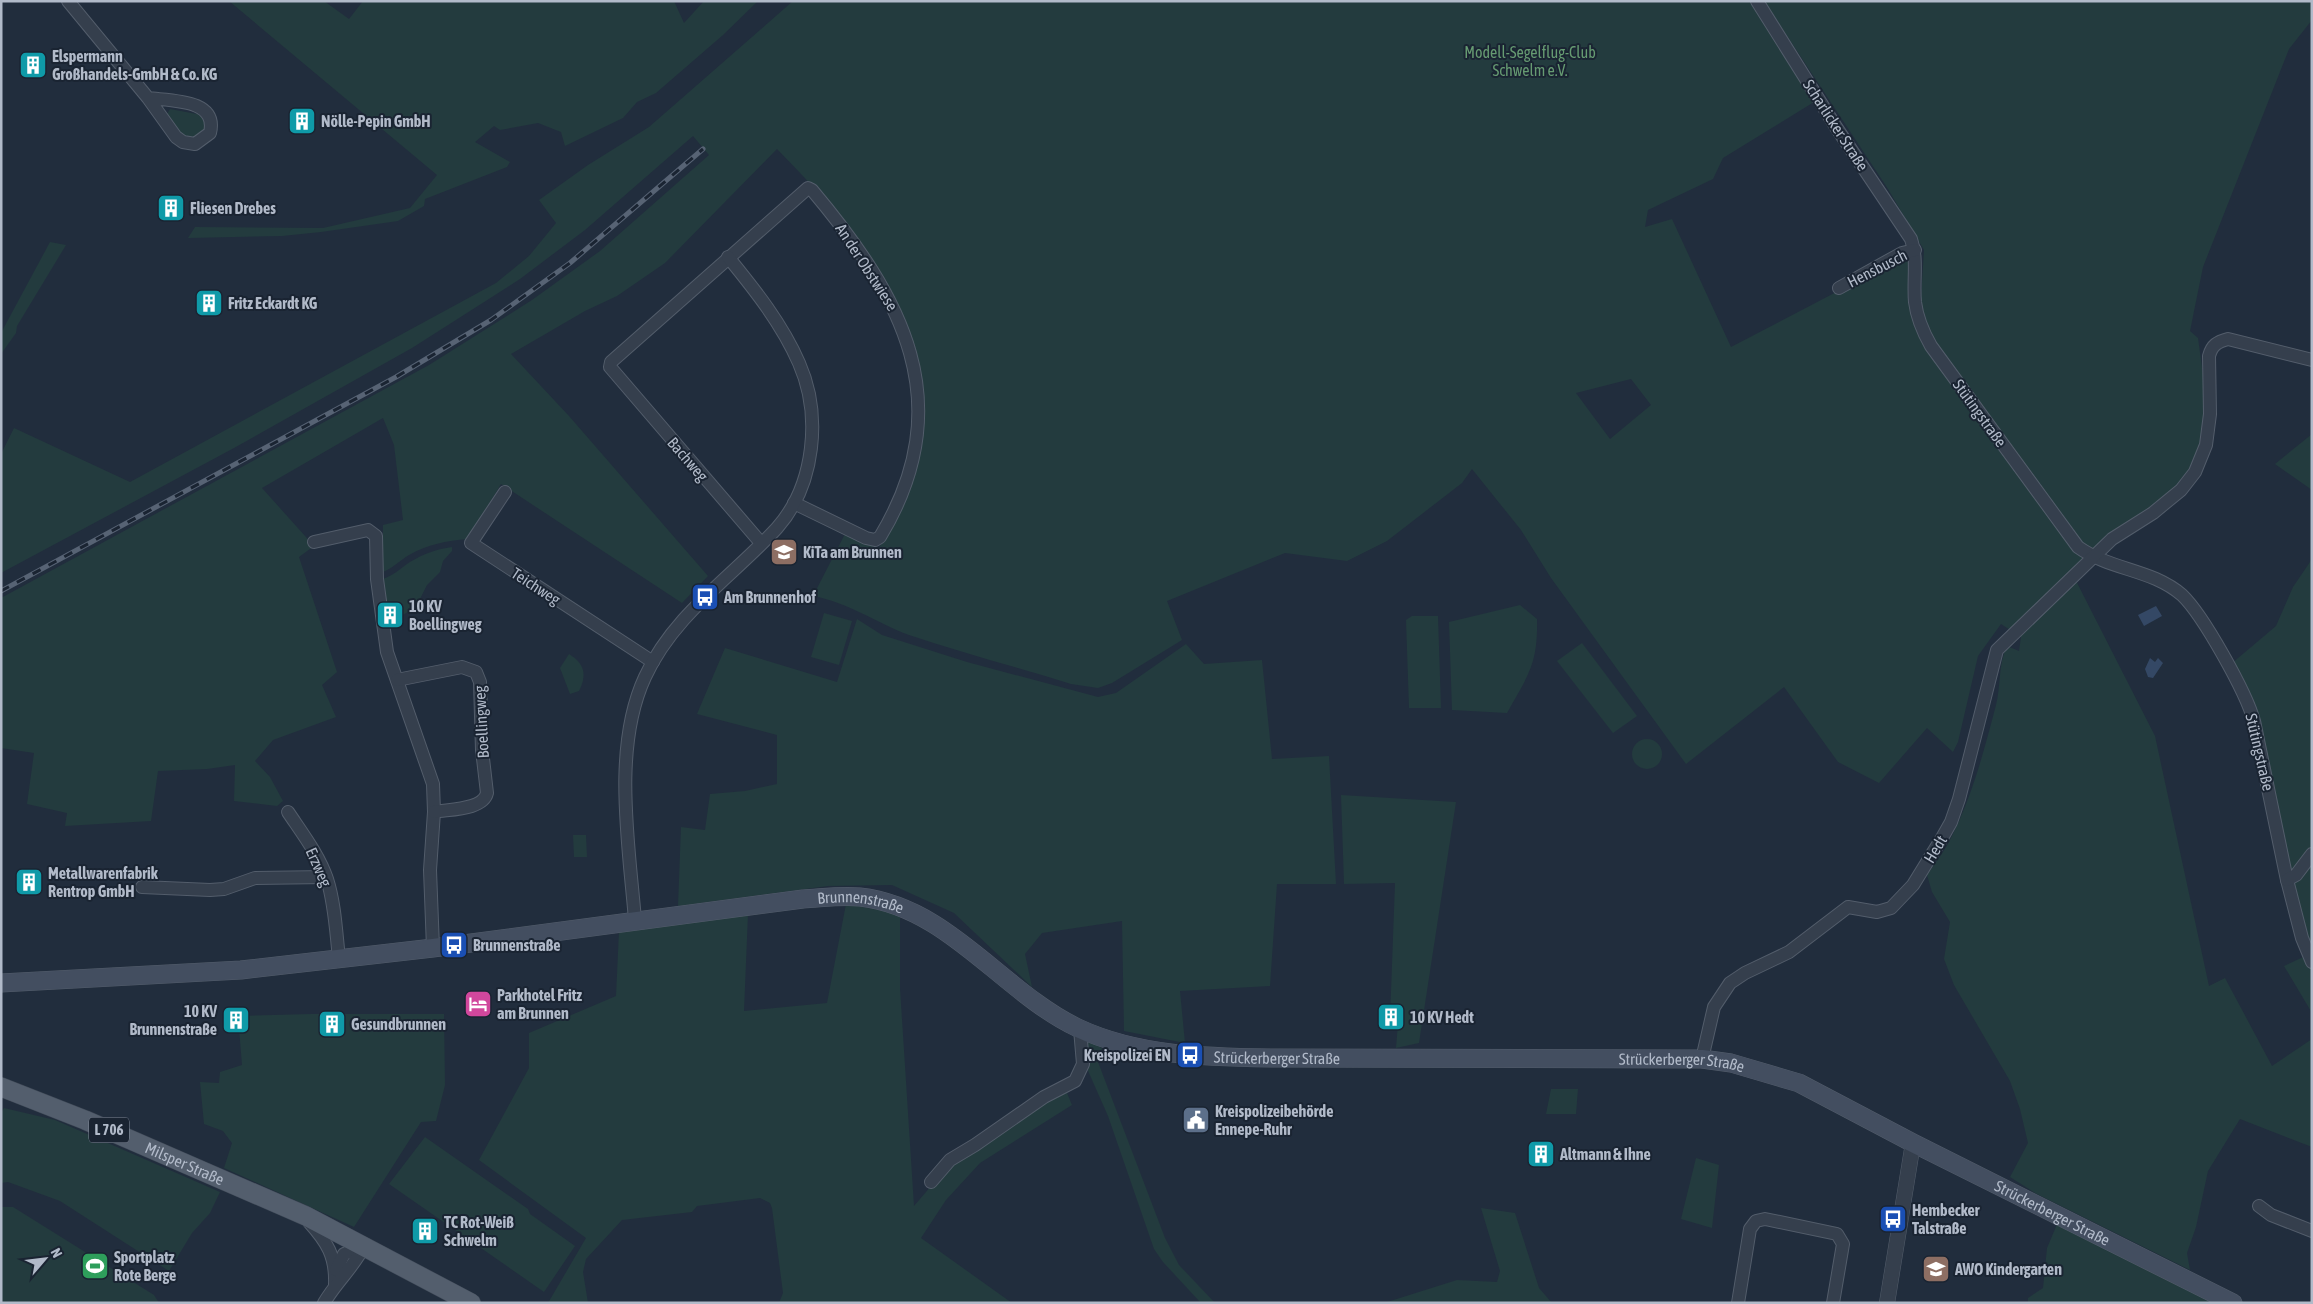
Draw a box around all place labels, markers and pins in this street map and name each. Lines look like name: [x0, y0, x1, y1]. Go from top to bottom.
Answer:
place label: Elspermann Großhandels-GmbH & Co. KG: [52, 47, 218, 83]
building icon: Elspermann Großhandels-GmbH & Co. KG: [18, 50, 48, 80]
building icon: Nölle-Pepin GmbH: [287, 106, 317, 136]
place label: Nölle-Pepin GmbH: [321, 112, 431, 130]
building icon: Fliesen Drebes: [156, 193, 186, 223]
place label: Fliesen Drebes: [190, 199, 276, 217]
building icon: Fritz Eckardt KG: [194, 288, 224, 318]
place label: Fritz Eckardt KG: [228, 294, 318, 312]
school or university icon: KiTa am Brunnen: [769, 537, 799, 567]
place label: KiTa am Brunnen: [803, 543, 902, 561]
bus stop icon: Am Brunnenhof: [690, 582, 720, 612]
place label: Am Brunnenhof: [723, 588, 816, 606]
place label: 10 KV Boellingweg: [409, 597, 482, 633]
building icon: 10 KV Boellingweg: [375, 600, 405, 630]
place label: Metallwarenfabrik Rentrop GmbH: [48, 864, 159, 900]
building icon: Metallwarenfabrik Rentrop GmbH: [14, 867, 44, 897]
bus stop icon: Brunnenstraße: [439, 930, 469, 960]
place label: Brunnenstraße: [473, 936, 560, 954]
place label: Parkhotel Fritz am Brunnen: [497, 986, 582, 1022]
hotel icon: Parkhotel Fritz am Brunnen: [463, 989, 493, 1019]
place label: 10 KV Brunnenstraße: [130, 1002, 217, 1038]
building icon: 10 KV Hedt: [1376, 1002, 1406, 1032]
building icon: 10 KV Brunnenstraße: [221, 1005, 251, 1035]
place label: 10 KV Hedt: [1410, 1008, 1474, 1026]
building icon: Gesundbrunnen: [317, 1009, 347, 1039]
place label: Gesundbrunnen: [351, 1015, 446, 1033]
bus stop icon: Kreispolizei EN: [1175, 1040, 1205, 1070]
place label: Kreispolizei EN: [1084, 1046, 1171, 1064]
place label: Kreispolizeibehörde Ennepe-Ruhr: [1215, 1102, 1333, 1138]
public building icon: Kreispolizeibehörde Ennepe-Ruhr: [1181, 1105, 1211, 1135]
building icon: Altmann & Ihne: [1526, 1139, 1556, 1169]
place label: Altmann & Ihne: [1559, 1145, 1651, 1163]
place label: Hembecker Talstraße: [1912, 1201, 1980, 1237]
bus stop icon: Hembecker Talstraße: [1878, 1204, 1908, 1234]
place label: TC Rot-Weiß Schwelm: [444, 1213, 514, 1249]
building icon: TC Rot-Weiß Schwelm: [410, 1216, 440, 1246]
place label: Sportplatz Rote Berge: [114, 1248, 176, 1284]
sports icon: Sportplatz Rote Berge: [80, 1251, 110, 1281]
school or university icon: AWO Kindergarten: [1921, 1254, 1951, 1284]
place label: AWO Kindergarten: [1954, 1260, 2062, 1278]

